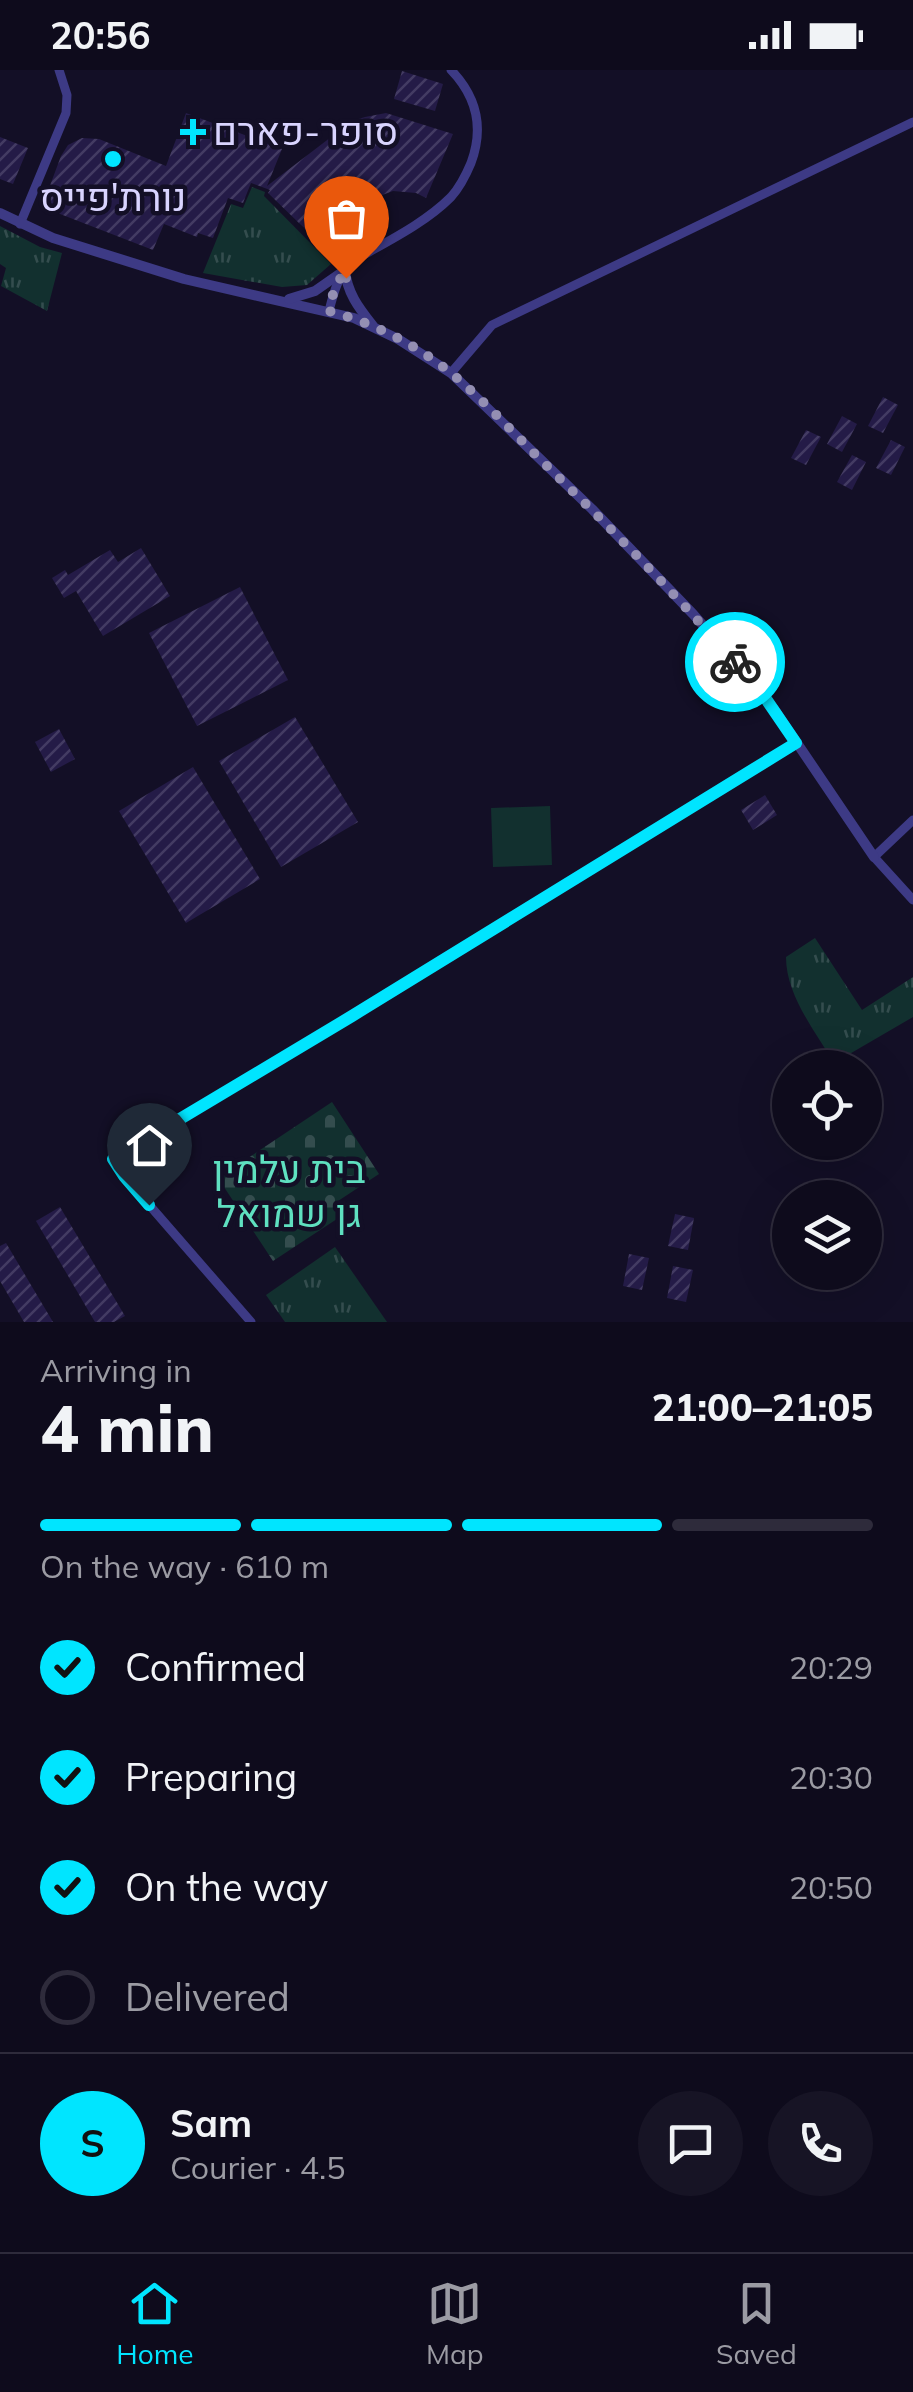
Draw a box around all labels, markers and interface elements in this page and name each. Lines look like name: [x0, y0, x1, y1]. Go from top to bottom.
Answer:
text: 20:56: [50, 11, 151, 59]
place label: סופר-פארם: [213, 107, 398, 155]
marker: סופר-פארם: [182, 121, 204, 143]
marker: נורת'פייס: [102, 148, 124, 170]
place label: נורת'פייס: [40, 173, 186, 221]
pin: [304, 176, 389, 279]
icon: bag: [319, 191, 374, 246]
courier: [685, 612, 785, 712]
icon: bike: [708, 635, 763, 690]
map controls: [772, 1050, 882, 1290]
button: locate: [772, 1050, 882, 1160]
pin: [107, 1103, 192, 1206]
icon: home: [122, 1118, 177, 1173]
park label: בית עלמין גן שמואל: [212, 1145, 366, 1237]
button: layers: [772, 1180, 882, 1290]
text: Arriving in: [40, 1350, 192, 1390]
text: 21:00–21:05: [652, 1383, 873, 1431]
text: 4 min: [40, 1387, 214, 1468]
text: On the way · 610 m: [40, 1546, 329, 1586]
icon: check: [40, 1640, 95, 1695]
text: Confirmed: [125, 1643, 306, 1691]
text: 20:29: [789, 1647, 873, 1687]
icon: check: [40, 1750, 95, 1805]
text: Preparing: [125, 1753, 297, 1801]
text: 20:30: [789, 1757, 873, 1797]
icon: check: [40, 1860, 95, 1915]
text: On the way: [125, 1863, 328, 1911]
text: 20:50: [789, 1867, 873, 1907]
text: Delivered: [125, 1973, 290, 2021]
button: chat: [638, 2091, 743, 2196]
button: phone: [768, 2091, 873, 2196]
text: Sam: [170, 2099, 252, 2147]
text: S: [80, 2119, 105, 2167]
text: Courier · 4.5: [170, 2147, 346, 2187]
tab: Home: [116, 2276, 193, 2371]
tab: Map: [426, 2276, 484, 2371]
tab: Saved: [716, 2276, 797, 2371]

